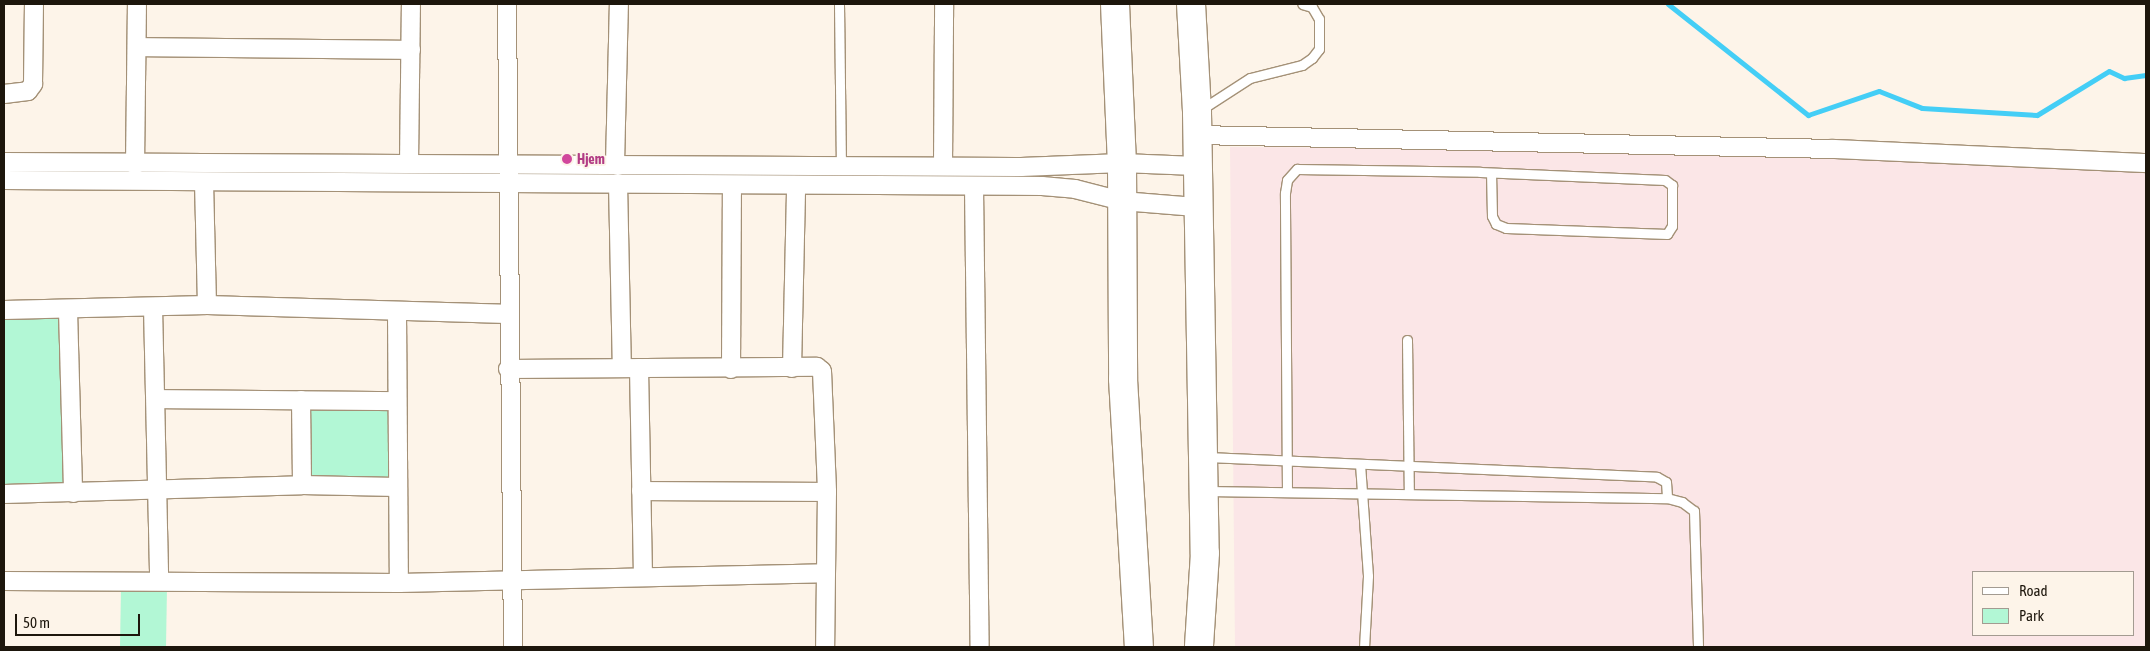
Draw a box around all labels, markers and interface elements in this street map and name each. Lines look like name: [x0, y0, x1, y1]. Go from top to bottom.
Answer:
place label: Hjem: [577, 151, 605, 167]
marker: Hjem: [561, 153, 573, 165]
legend: [1972, 571, 2135, 636]
text: Road: [2019, 582, 2048, 599]
scale bar: [18, 604, 142, 636]
text: Park: [2019, 607, 2044, 624]
text: 50 m: [23, 614, 50, 631]

